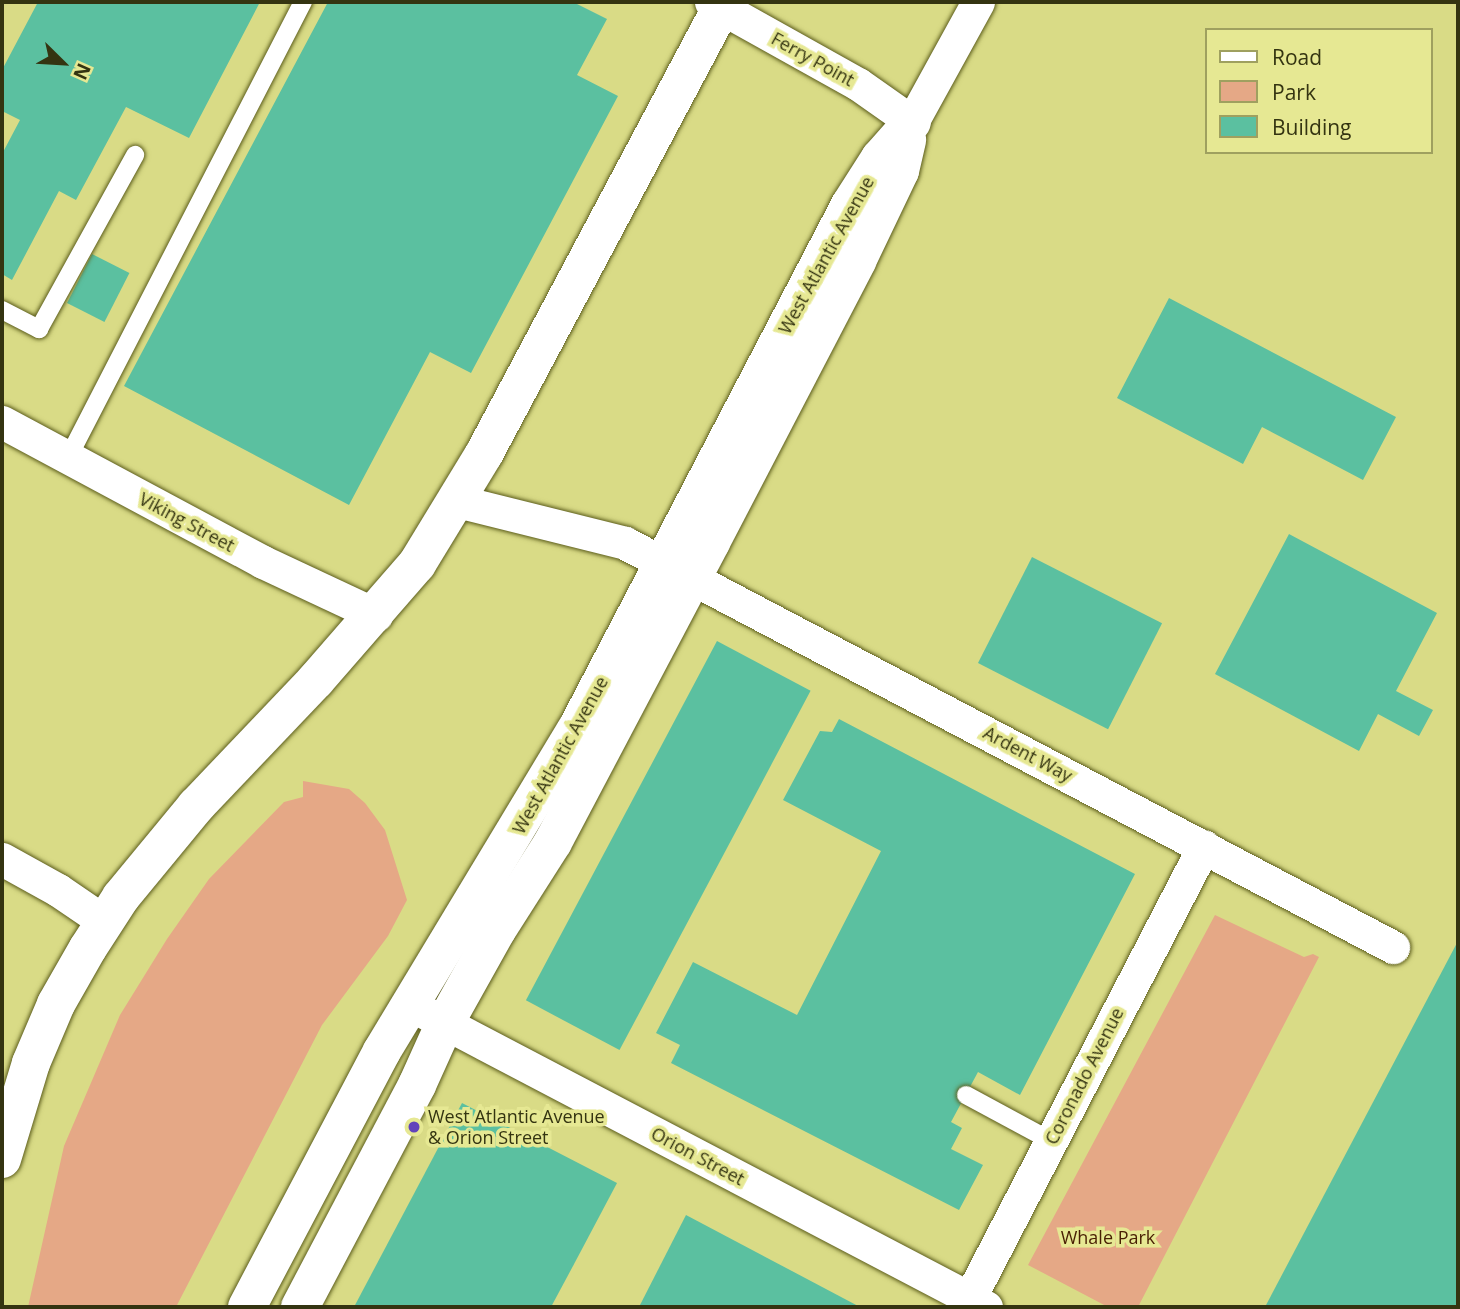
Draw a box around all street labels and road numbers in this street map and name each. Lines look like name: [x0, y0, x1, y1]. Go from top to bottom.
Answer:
street label: Ferry Point: [768, 27, 858, 91]
street label: West Atlantic Avenue: [774, 172, 878, 338]
street label: Viking Street: [136, 488, 238, 556]
street label: West Atlantic Avenue: [508, 672, 612, 838]
street label: Ardent Way: [980, 722, 1076, 786]
street label: Coronado Avenue: [1040, 1004, 1128, 1148]
street label: Orion Street: [648, 1122, 748, 1190]

